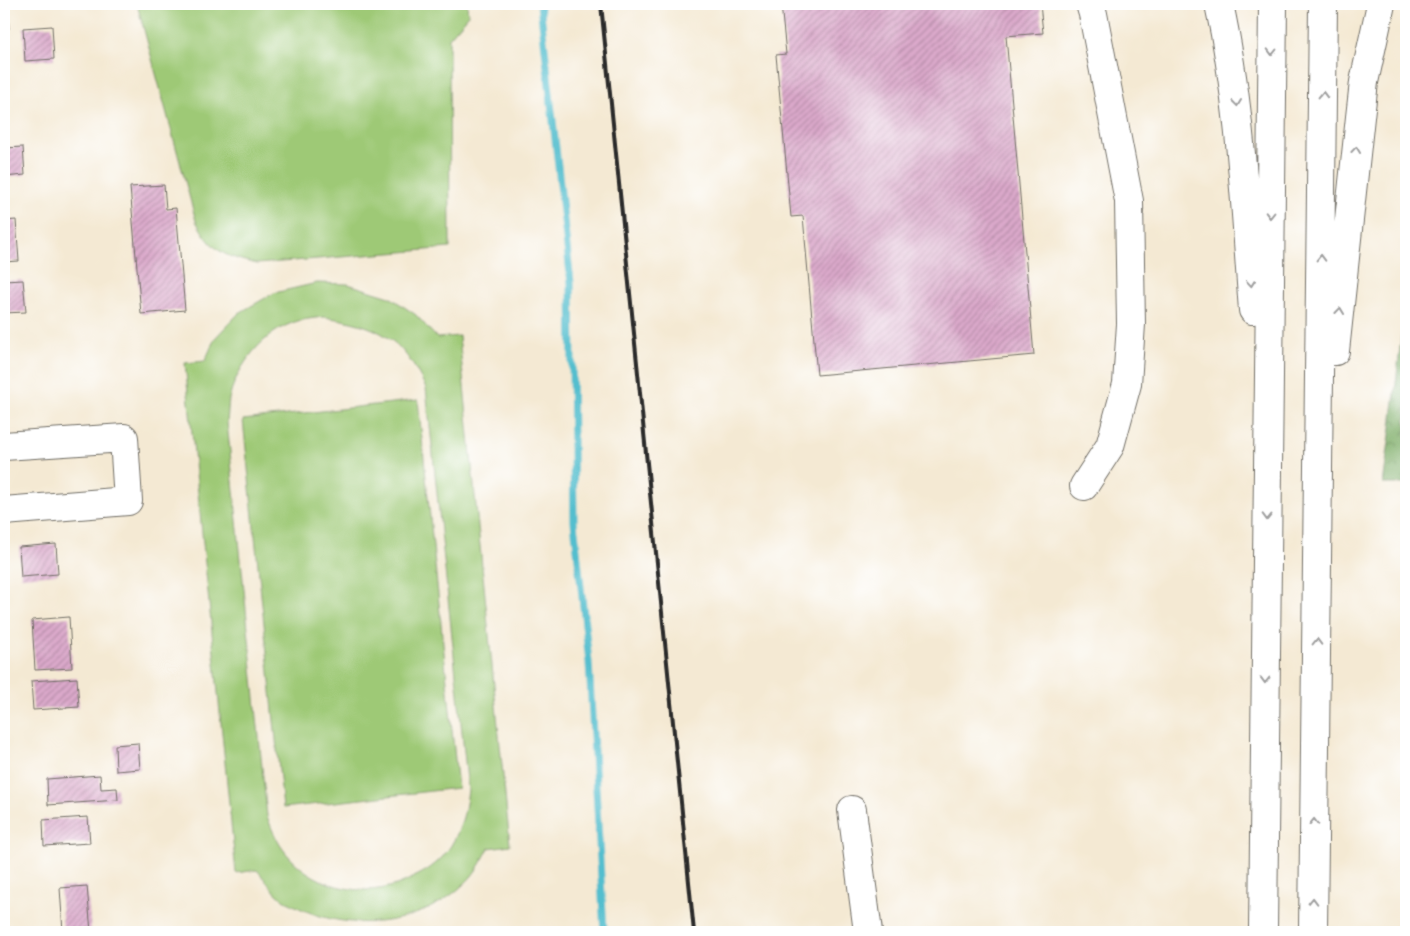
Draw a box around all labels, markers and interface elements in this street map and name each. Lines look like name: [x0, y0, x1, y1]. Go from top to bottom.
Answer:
one-way arrow: [1267, 49, 1277, 57]
one-way arrow: [1318, 91, 1328, 98]
one-way arrow: [1231, 100, 1242, 108]
one-way arrow: [1350, 145, 1361, 153]
one-way arrow: [1265, 212, 1275, 219]
one-way arrow: [1316, 253, 1326, 261]
one-way arrow: [1245, 279, 1256, 287]
one-way arrow: [1334, 307, 1345, 315]
one-way arrow: [1262, 514, 1272, 522]
one-way arrow: [1312, 638, 1322, 646]
one-way arrow: [1260, 676, 1270, 684]
one-way arrow: [1309, 818, 1319, 826]
one-way arrow: [1308, 897, 1318, 905]

